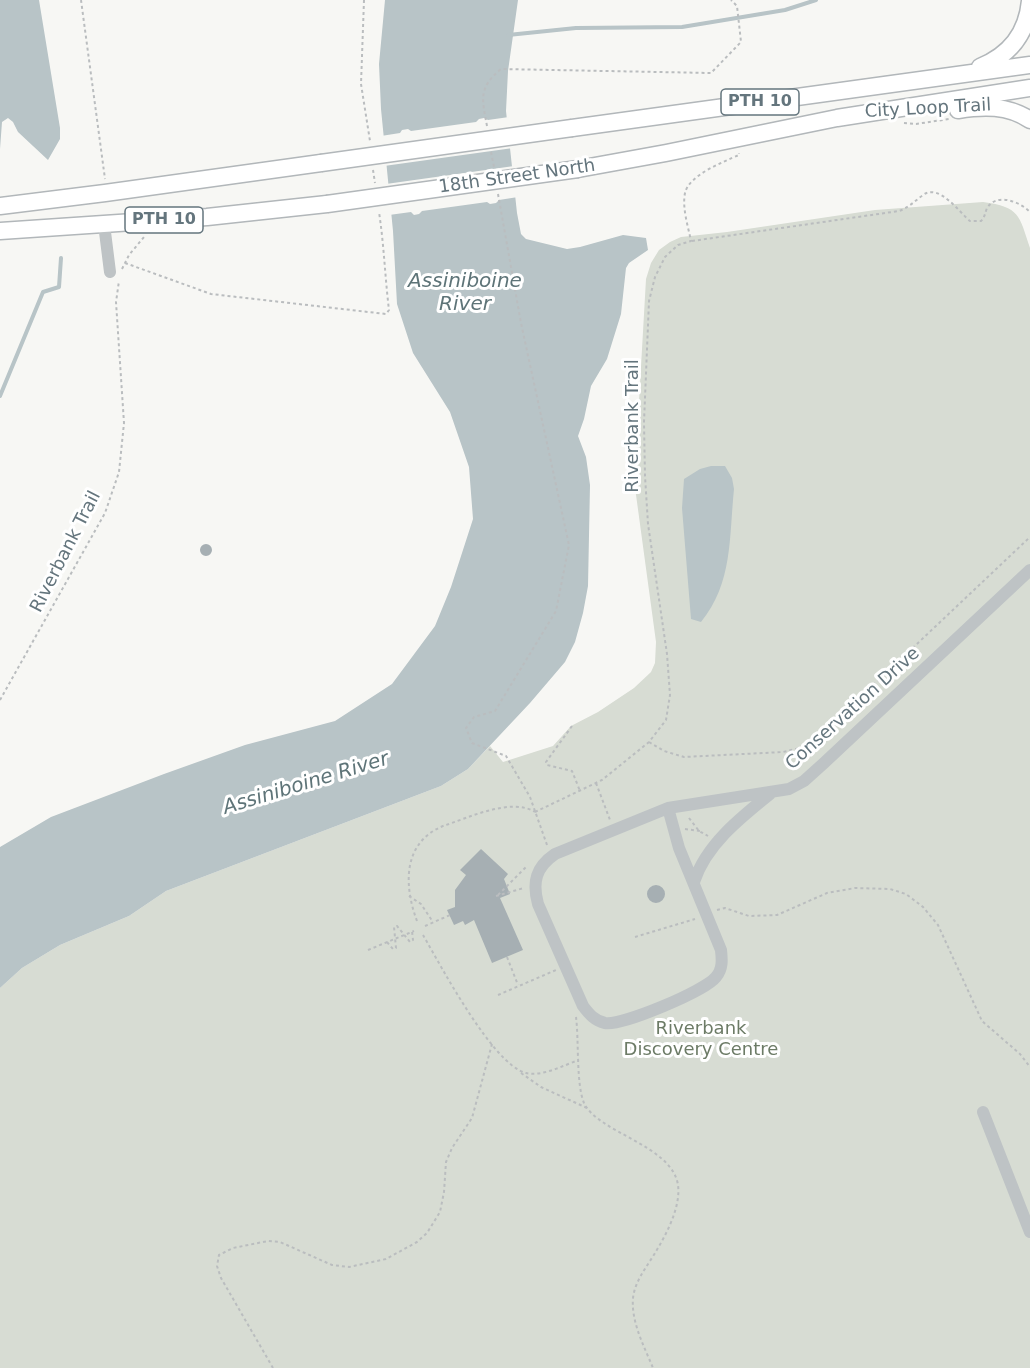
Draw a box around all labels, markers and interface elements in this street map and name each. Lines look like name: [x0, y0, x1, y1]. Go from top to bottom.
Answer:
road number: PTH 10: [721, 89, 799, 115]
street label: City Loop Trail: [864, 95, 992, 123]
street label: 18th Street North: [437, 155, 597, 199]
road number: PTH 10: [125, 207, 203, 233]
water label: Assiniboine River: [408, 270, 522, 317]
street label: Riverbank Trail: [622, 359, 644, 493]
street label: Riverbank Trail: [26, 488, 106, 616]
street label: Conservation Drive: [782, 643, 924, 775]
water label: Assiniboine River: [220, 747, 392, 821]
park label: Riverbank Discovery Centre: [624, 1018, 778, 1060]

